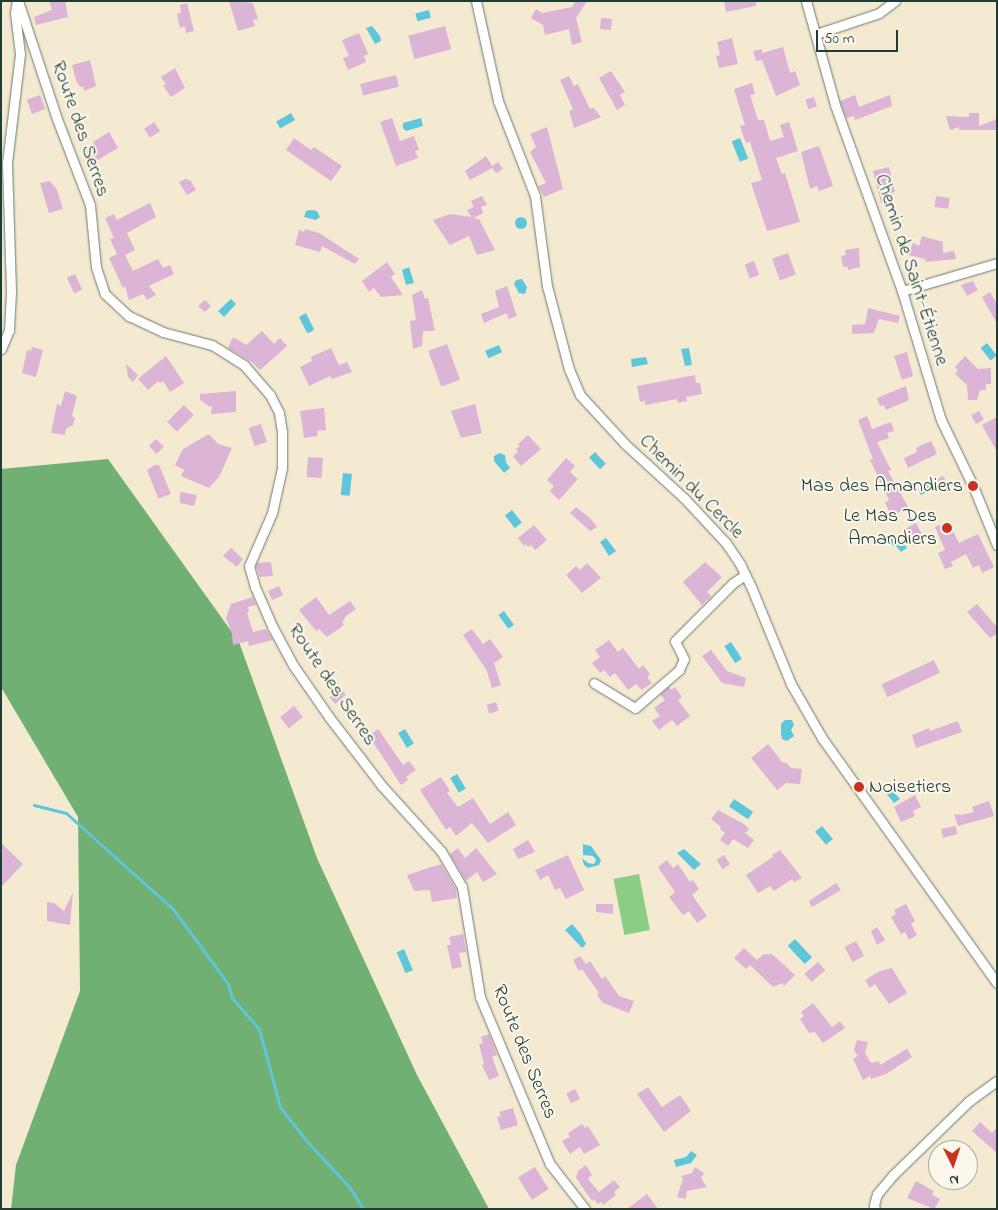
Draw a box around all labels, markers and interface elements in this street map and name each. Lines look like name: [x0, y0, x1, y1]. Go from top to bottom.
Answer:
scale bar: [818, 20, 900, 52]
text: 50 m: [824, 28, 854, 50]
street label: Route des Serres: [45, 58, 115, 200]
street label: Chemin de Saint-Étienne: [869, 171, 953, 369]
street label: Chemin du Cercle: [634, 430, 748, 544]
place label: Mas des Amandiers: [801, 474, 963, 498]
marker: Mas des Amandiers: [967, 480, 979, 492]
place label: Le Mas Des Amandiers: [844, 504, 937, 551]
marker: Le Mas Des Amandiers: [941, 522, 953, 534]
street label: Route des Serres: [282, 619, 382, 751]
place label: Noisetiers: [869, 775, 951, 799]
marker: Noisetiers: [853, 781, 865, 793]
street label: Route des Serres: [486, 982, 562, 1122]
north arrow: [928, 1140, 978, 1190]
text: N: [949, 1169, 959, 1190]

